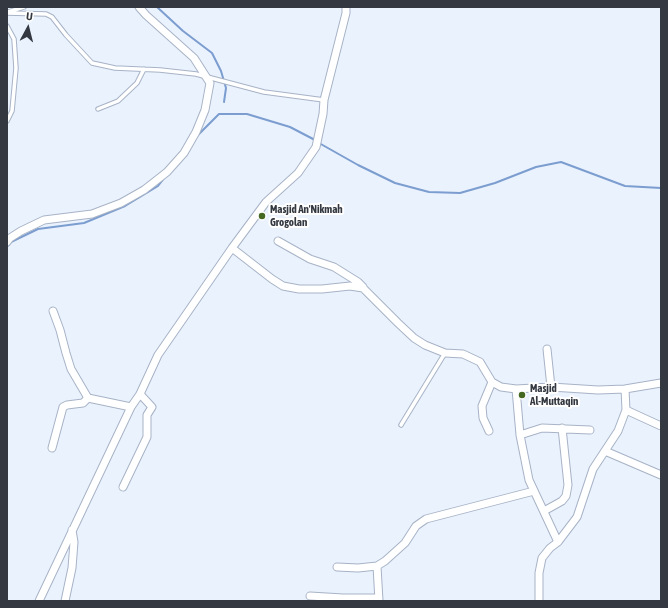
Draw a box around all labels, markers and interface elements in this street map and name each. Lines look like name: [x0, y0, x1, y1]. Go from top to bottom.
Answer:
north arrow: [8, 8, 48, 48]
text: U: [26, 10, 33, 22]
place label: Masjid An'Nikmah Grogolan: [270, 203, 343, 229]
marker: Masjid An'Nikmah Grogolan: [257, 211, 267, 221]
place label: Masjid Al-Muttaqin: [530, 382, 578, 408]
marker: Masjid Al-Muttaqin: [517, 390, 527, 400]

